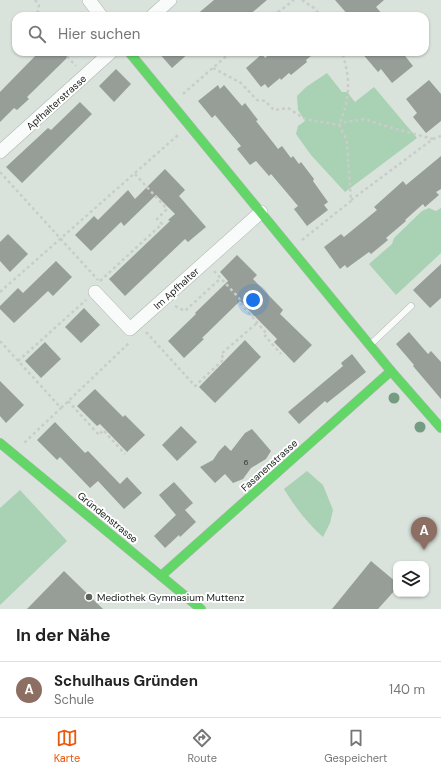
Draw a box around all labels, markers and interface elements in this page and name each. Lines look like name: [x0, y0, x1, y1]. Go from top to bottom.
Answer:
search box: [12, 12, 429, 56]
icon: search: [26, 23, 48, 45]
text: Hier suchen: [58, 24, 140, 44]
street label: Apfhalterstrasse: [24, 72, 89, 133]
street label: Im Apfhalter: [151, 264, 202, 312]
your location: [243, 290, 263, 310]
street label: Fasanenstrasse: [238, 436, 301, 494]
house number: 6: [243, 457, 249, 467]
street label: Gründenstrasse: [75, 489, 141, 546]
pin: A: [411, 517, 437, 550]
map controls: [393, 561, 429, 597]
button: layers: [393, 561, 429, 597]
place label: Mediothek Gymnasium Muttenz: [97, 591, 245, 604]
marker: Mediothek Gymnasium Muttenz: [84, 592, 94, 602]
text: In der Nähe: [16, 624, 111, 646]
text: Schulhaus Gründen: [54, 671, 198, 691]
text: A: [24, 681, 34, 698]
text: 140 m: [389, 681, 425, 698]
text: Schule: [54, 691, 94, 708]
tab: Karte: [54, 727, 80, 765]
tab: Route: [188, 727, 217, 765]
tab: Gespeichert: [324, 727, 387, 765]

